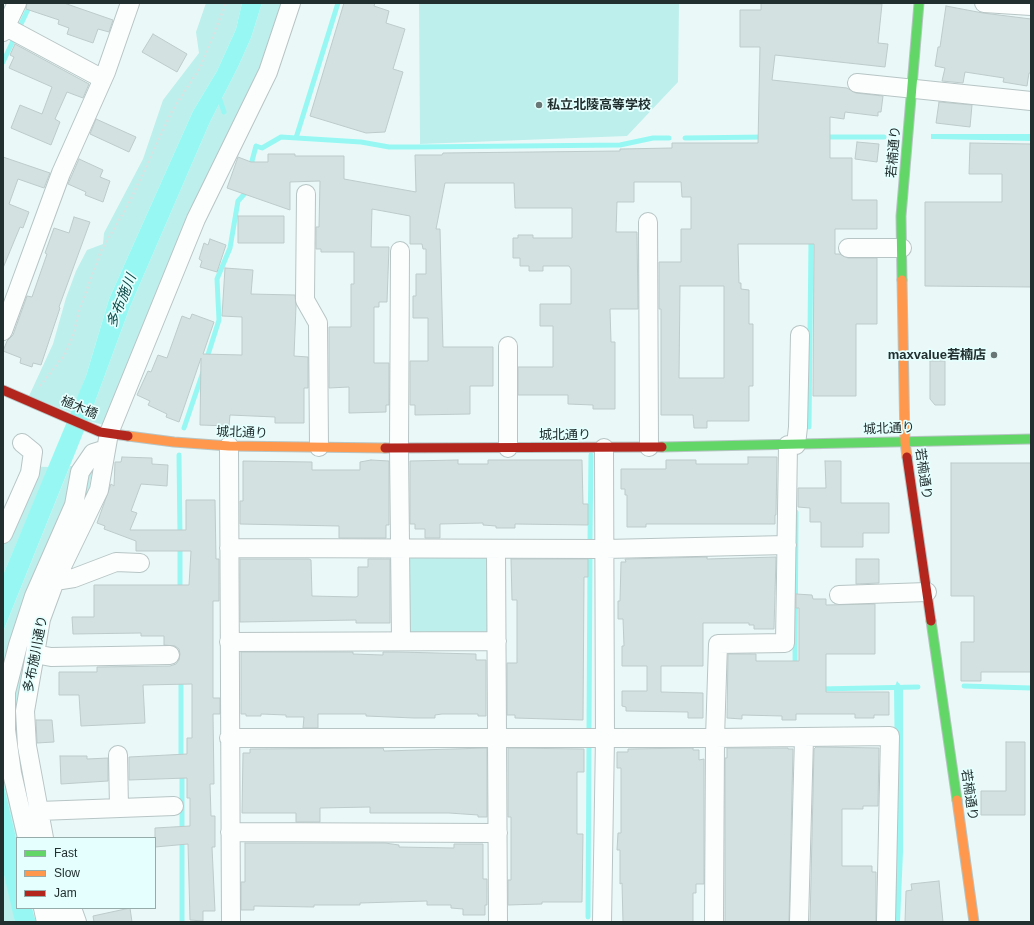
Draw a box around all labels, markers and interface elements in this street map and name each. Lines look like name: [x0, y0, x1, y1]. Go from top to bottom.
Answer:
place label: 私立北陵高等学校: [547, 97, 651, 113]
marker: 私立北陵高等学校: [534, 100, 544, 110]
street label: 若楠通り: [884, 125, 904, 179]
water label: 多布施川: [104, 272, 140, 330]
place label: maxvalue若楠店: [888, 347, 986, 363]
marker: maxvalue若楠店: [989, 350, 999, 360]
street label: 植木橋: [58, 393, 100, 423]
street label: 城北通り: [863, 420, 915, 438]
street label: 城北通り: [216, 424, 268, 442]
street label: 城北通り: [539, 427, 591, 443]
street label: 若楠通り: [912, 447, 934, 501]
street label: 多布施川通り: [21, 614, 51, 694]
street label: 若楠通り: [958, 768, 980, 822]
legend: [16, 837, 156, 909]
text: Fast: [54, 846, 77, 860]
text: Slow: [54, 866, 80, 880]
text: Jam: [54, 886, 77, 900]

